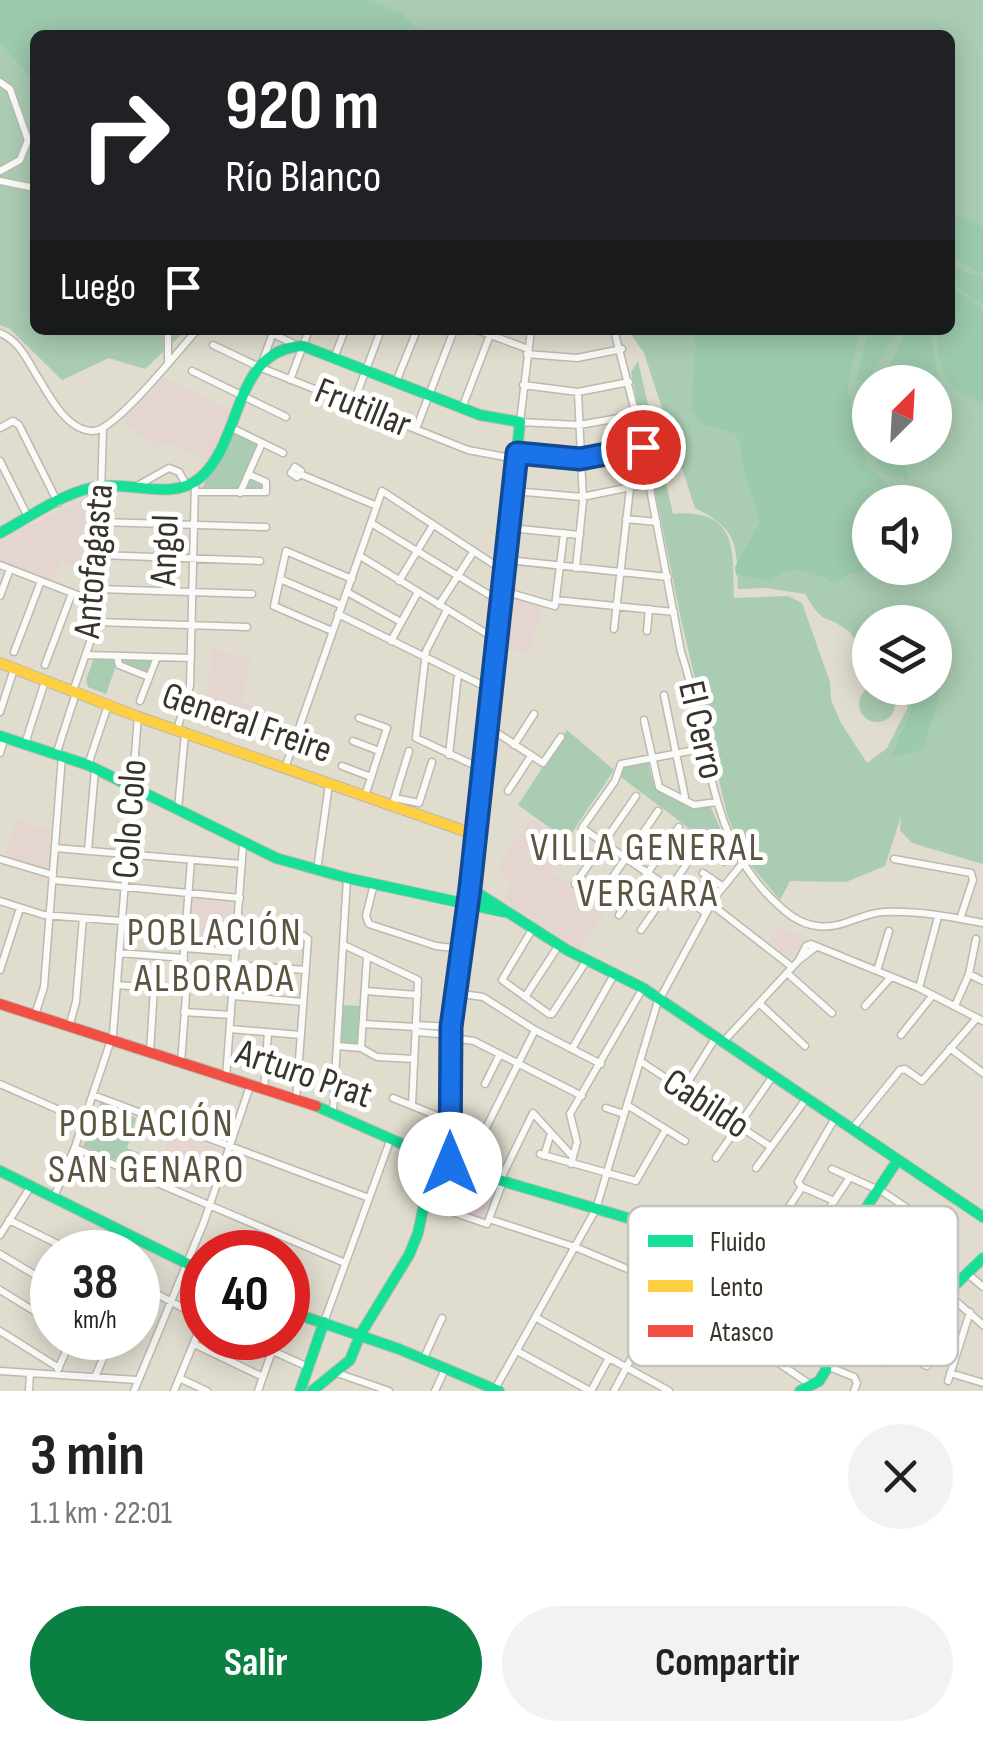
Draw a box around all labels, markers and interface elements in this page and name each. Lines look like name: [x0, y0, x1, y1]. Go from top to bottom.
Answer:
text: 920 m: [225, 65, 380, 149]
icon: right: [60, 70, 190, 200]
text: Río Blanco: [225, 150, 381, 205]
icon: arrive: [156, 260, 211, 315]
text: Luego: [60, 265, 136, 310]
north arrow: [852, 365, 952, 465]
map controls: [852, 365, 952, 705]
street label: Frutillar: [308, 369, 418, 448]
pin: [601, 405, 686, 490]
icon: arrive: [616, 420, 671, 475]
street label: Antofagasta: [65, 482, 123, 641]
button: sound: [852, 485, 952, 585]
street label: Angol: [141, 514, 189, 587]
button: layers: [852, 605, 952, 705]
street label: General Freire: [156, 673, 338, 773]
street label: El Cerro: [668, 677, 734, 783]
street label: Colo Colo: [103, 758, 157, 880]
district label: VILLA GENERAL VERGARA: [530, 824, 766, 918]
district label: POBLACIÓN ALBORADA: [127, 909, 303, 1003]
street label: Arturo Prat: [229, 1030, 378, 1118]
street label: Cabildo: [654, 1060, 758, 1148]
district label: POBLACIÓN SAN GENARO: [48, 1100, 246, 1194]
position arrow: [398, 1112, 502, 1216]
legend: [628, 1206, 958, 1366]
text: Fluido: [710, 1226, 766, 1259]
speed limit sign: 40: [180, 1230, 310, 1360]
text: 38: [72, 1253, 118, 1313]
text: Lento: [710, 1271, 763, 1304]
text: km/h: [73, 1305, 117, 1336]
text: Atasco: [709, 1316, 774, 1349]
text: 3 min: [30, 1420, 145, 1492]
button: close: [848, 1424, 953, 1529]
text: 1.1 km · 22:01: [30, 1494, 172, 1533]
button: Salir: [30, 1606, 482, 1721]
button: Compartir: [502, 1606, 953, 1721]

